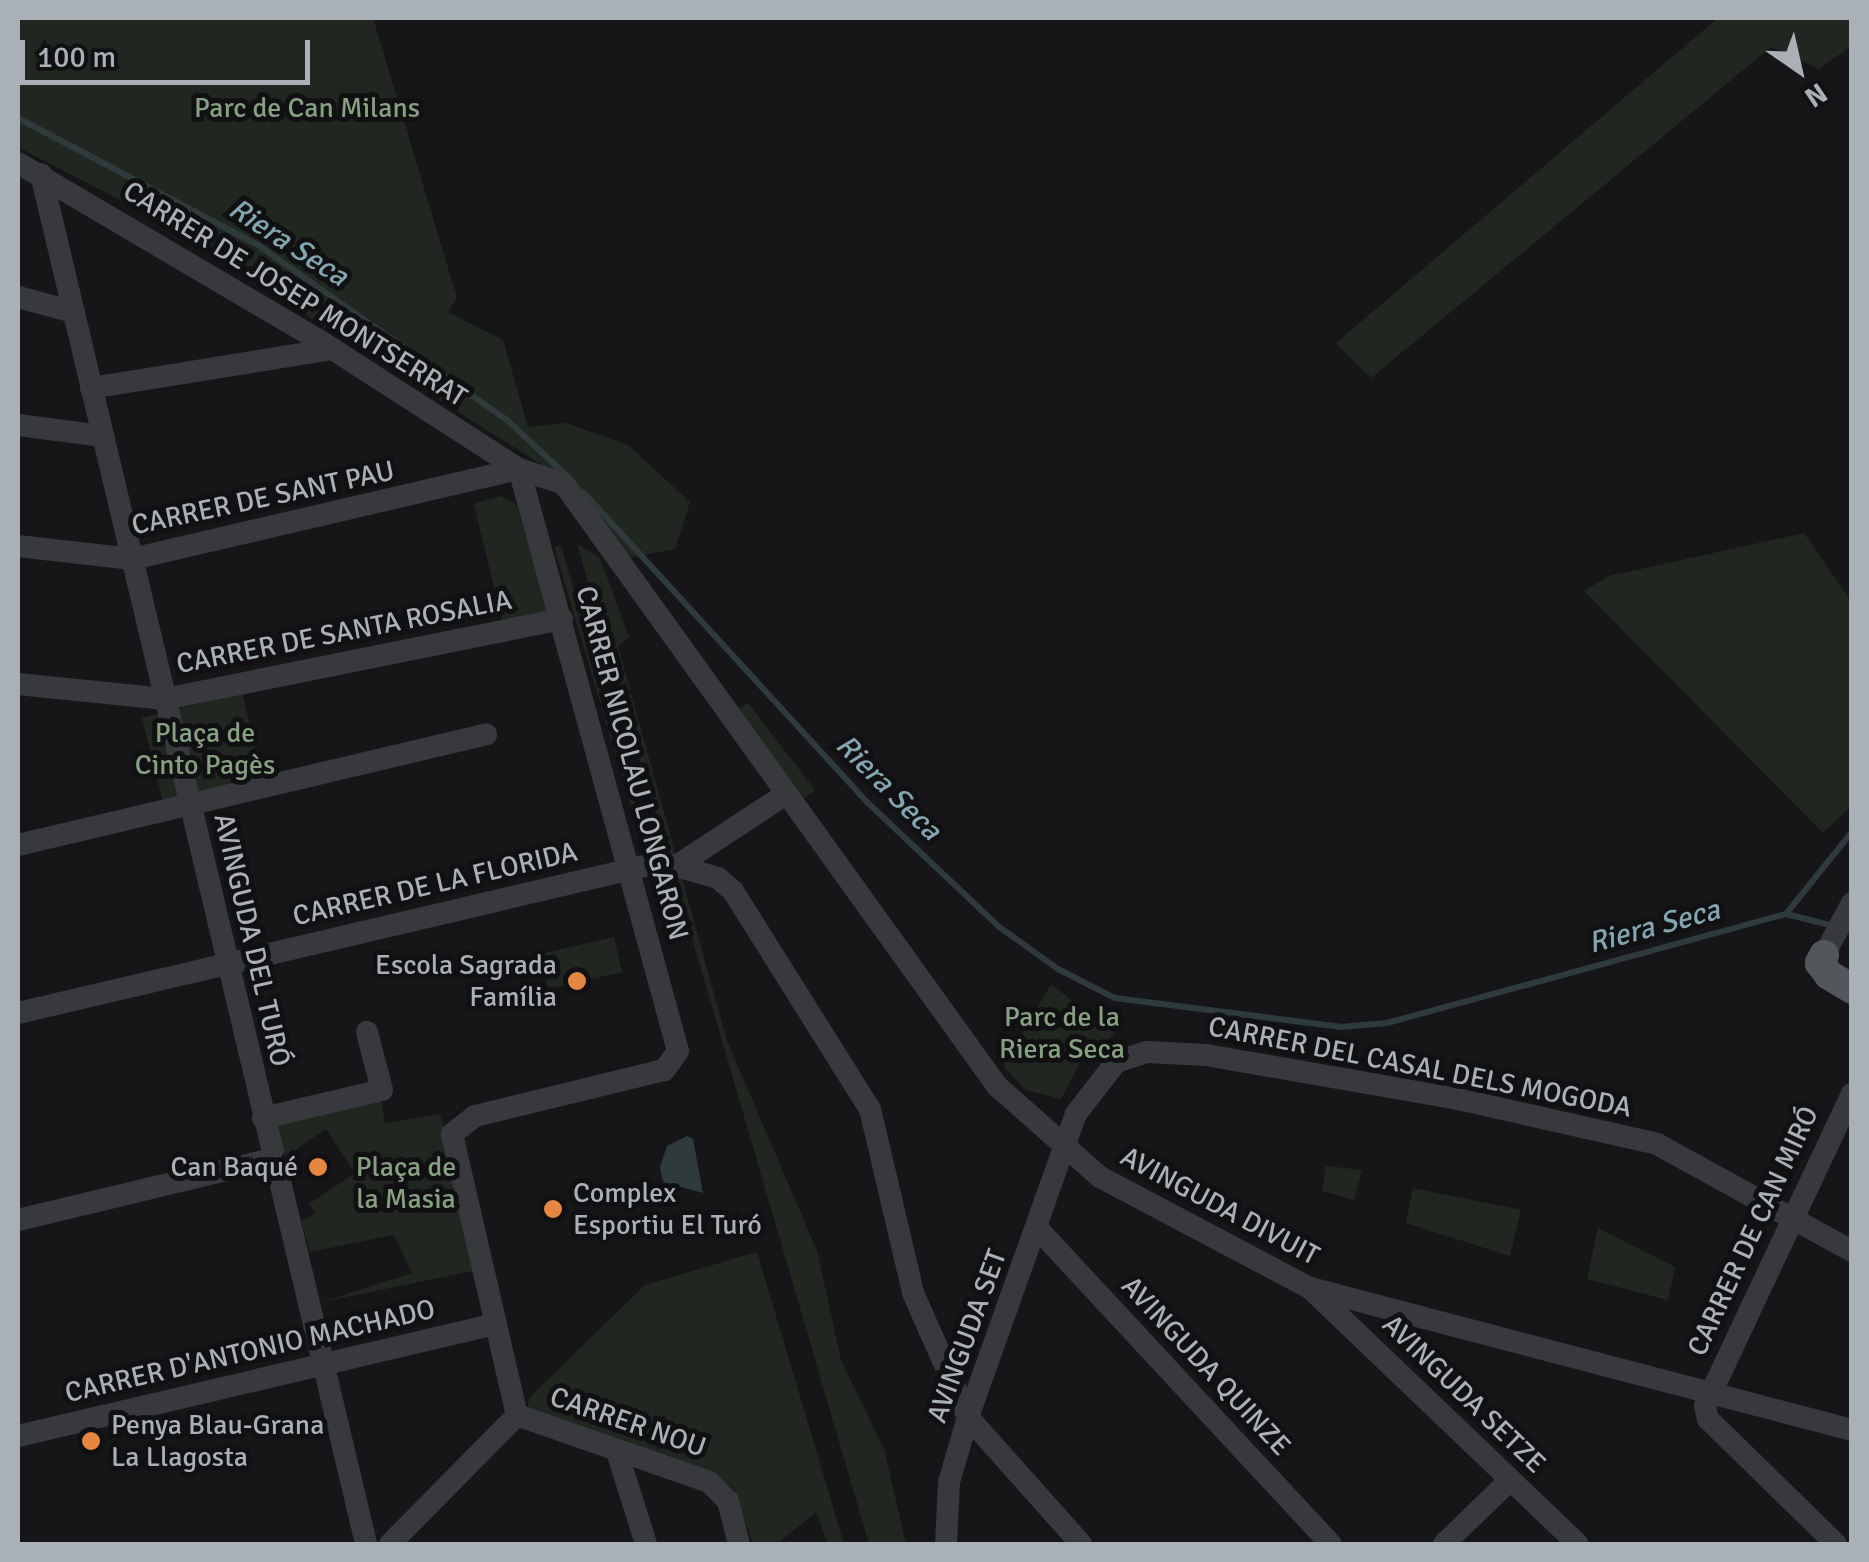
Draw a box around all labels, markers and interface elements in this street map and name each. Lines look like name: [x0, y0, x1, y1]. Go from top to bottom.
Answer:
scale bar: [25, 20, 315, 82]
north arrow: [1749, 20, 1849, 120]
text: 100 m: [37, 39, 116, 76]
text: N: [1798, 75, 1833, 114]
park label: Parc de Can Milans: [194, 91, 420, 125]
street label: CARRER DE JOSEP MONTSERRAT: [117, 174, 473, 414]
water label: Riera Seca: [222, 191, 354, 295]
street label: CARRER DE SANT PAU: [129, 454, 397, 542]
street label: CARRER NICOLAU LONGARON: [569, 582, 695, 944]
street label: CARRER DE SANTA ROSALIA: [174, 583, 514, 681]
park label: Plaça de Cinto Pagès: [135, 716, 275, 782]
water label: Riera Seca: [828, 728, 948, 848]
street label: AVINGUDA DEL TURÓ: [207, 810, 297, 1070]
street label: CARRER DE LA FLORIDA: [289, 835, 581, 933]
water label: Riera Seca: [1584, 892, 1724, 962]
place label: Escola Sagrada Família: [375, 948, 557, 1014]
marker: Escola Sagrada Família: [566, 970, 588, 992]
park label: Parc de la Riera Seca: [999, 1000, 1125, 1066]
street label: CARRER DEL CASAL DELS MOGODA: [1205, 1009, 1635, 1125]
street label: CARRER DE CAN MIRÓ: [1680, 1101, 1826, 1361]
street label: AVINGUDA DIVUIT: [1115, 1140, 1325, 1272]
place label: Can Baqué: [171, 1150, 298, 1184]
park label: Plaça de la Masia: [356, 1150, 456, 1216]
marker: Can Baqué: [307, 1156, 329, 1178]
place label: Complex Esportiu El Turó: [573, 1176, 762, 1242]
marker: Complex Esportiu El Turó: [542, 1198, 564, 1220]
street label: AVINGUDA SET: [920, 1245, 1014, 1427]
street label: AVINGUDA QUINZE: [1114, 1269, 1298, 1463]
street label: CARRER D'ANTONIO MACHADO: [62, 1292, 438, 1410]
street label: AVINGUDA SETZE: [1376, 1308, 1552, 1480]
street label: CARRER NOU: [546, 1380, 710, 1464]
place label: Penya Blau-Grana La Llagosta: [111, 1408, 324, 1474]
marker: Penya Blau-Grana La Llagosta: [80, 1430, 102, 1452]

